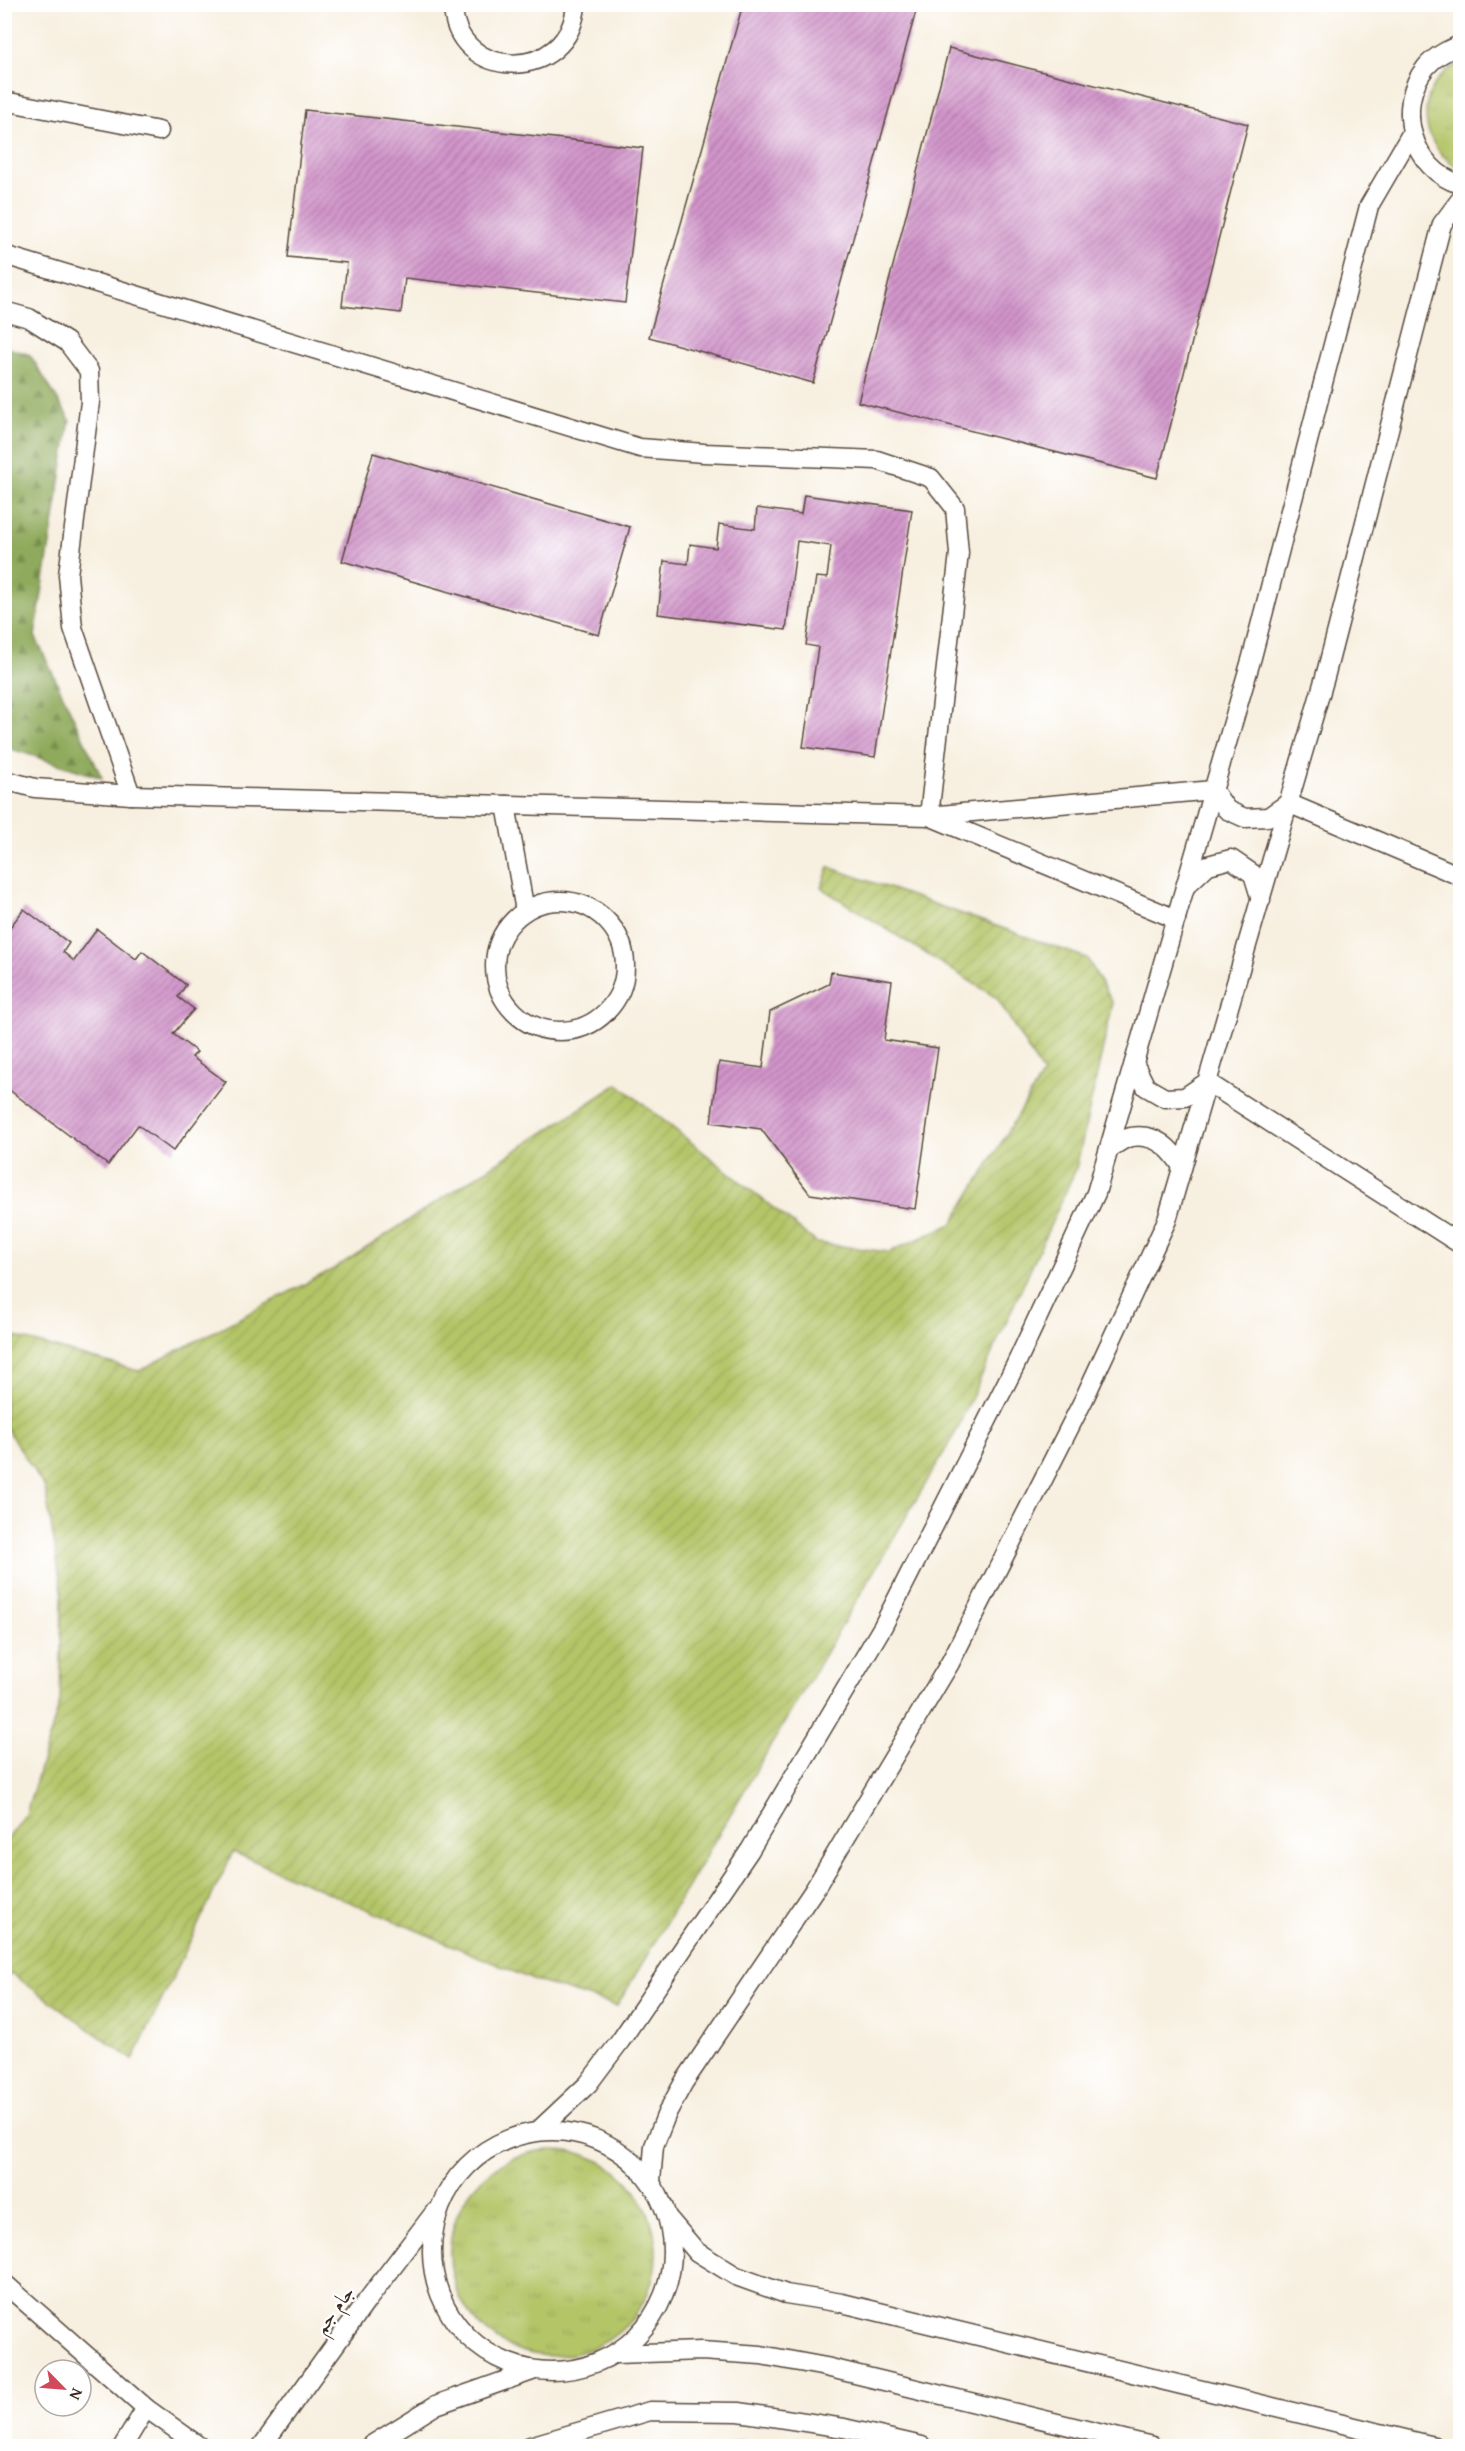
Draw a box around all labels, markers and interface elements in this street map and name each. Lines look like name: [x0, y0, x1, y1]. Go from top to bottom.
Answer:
street label: جام جم: [305, 2279, 365, 2342]
north arrow: [33, 2358, 93, 2418]
text: N: [63, 2384, 90, 2405]

